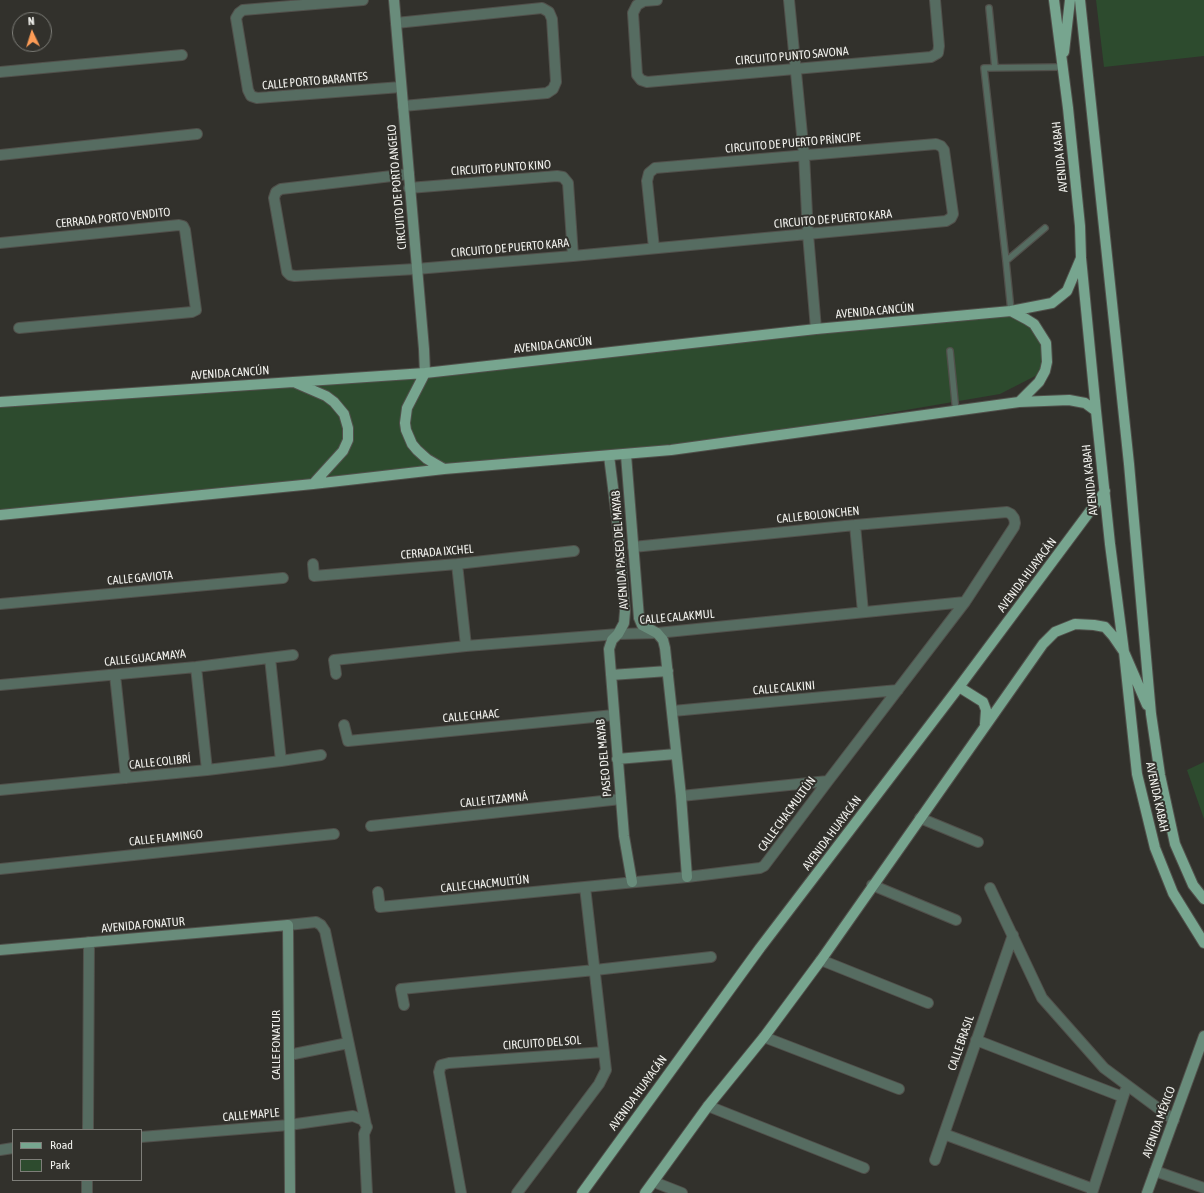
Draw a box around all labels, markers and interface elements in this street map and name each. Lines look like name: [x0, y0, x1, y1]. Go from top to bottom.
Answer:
north arrow: [12, 12, 52, 52]
text: N: [28, 15, 35, 27]
street label: CIRCUITO PUNTO SAVONA: [735, 44, 849, 68]
street label: CALLE PORTO BARANTES: [262, 69, 368, 93]
street label: AVENIDA KABAH: [1049, 121, 1071, 193]
street label: CIRCUITO DE PORTO ANGELO: [384, 124, 410, 250]
street label: CIRCUITO DE PUERTO PRÍNCIPE: [725, 130, 861, 156]
street label: CIRCUITO PUNTO KINO: [450, 157, 552, 179]
street label: CERRADA PORTO VENDITO: [55, 205, 171, 231]
street label: CIRCUITO DE PUERTO KARA: [773, 207, 893, 231]
street label: CIRCUITO DE PUERTO KARA: [450, 236, 570, 260]
street label: AVENIDA CANCÚN: [835, 300, 915, 322]
street label: AVENIDA CANCÚN: [513, 334, 593, 356]
street label: AVENIDA CANCÚN: [190, 363, 270, 383]
street label: AVENIDA KABAH: [1079, 444, 1101, 516]
street label: AVENIDA PASEO DEL MAYAB: [609, 490, 631, 610]
street label: CALLE BOLONCHEN: [776, 503, 860, 527]
street label: AVENIDA HUAYACÁN: [994, 535, 1060, 615]
street label: CERRADA IXCHEL: [400, 542, 474, 562]
street label: CALLE GAVIOTA: [107, 568, 173, 588]
street label: CALLE CALAKMUL: [639, 607, 715, 627]
street label: CALLE GUACAMAYA: [104, 647, 186, 669]
street label: CALLE CALKINI: [752, 678, 816, 698]
street label: CALLE CHAAC: [442, 706, 500, 726]
street label: PASEO DEL MAYAB: [593, 719, 615, 797]
street label: CALLE COLIBRÍ: [128, 752, 192, 772]
street label: AVENIDA KABAH: [1143, 761, 1171, 833]
street label: CALLE CHACMULTÚN: [755, 774, 819, 854]
street label: CALLE ITZAMNÁ: [459, 789, 529, 811]
street label: AVENIDA HUAYACÁN: [799, 793, 865, 873]
street label: CALLE FLAMINGO: [128, 827, 204, 849]
street label: CALLE CHACMULTÚN: [440, 872, 530, 896]
street label: AVENIDA FONATUR: [101, 914, 185, 936]
street label: CALLE FONATUR: [269, 1010, 283, 1080]
street label: CALLE BRASIL: [945, 1013, 977, 1073]
street label: CIRCUITO DEL SOL: [502, 1033, 582, 1053]
street label: AVENIDA HUAYACÁN: [606, 1053, 670, 1133]
street label: AVENIDA MÉXICO: [1139, 1084, 1179, 1160]
street label: CALLE MAPLE: [222, 1105, 280, 1125]
legend: [12, 1129, 142, 1181]
text: Road: [50, 1138, 73, 1152]
text: Park: [50, 1158, 70, 1172]

